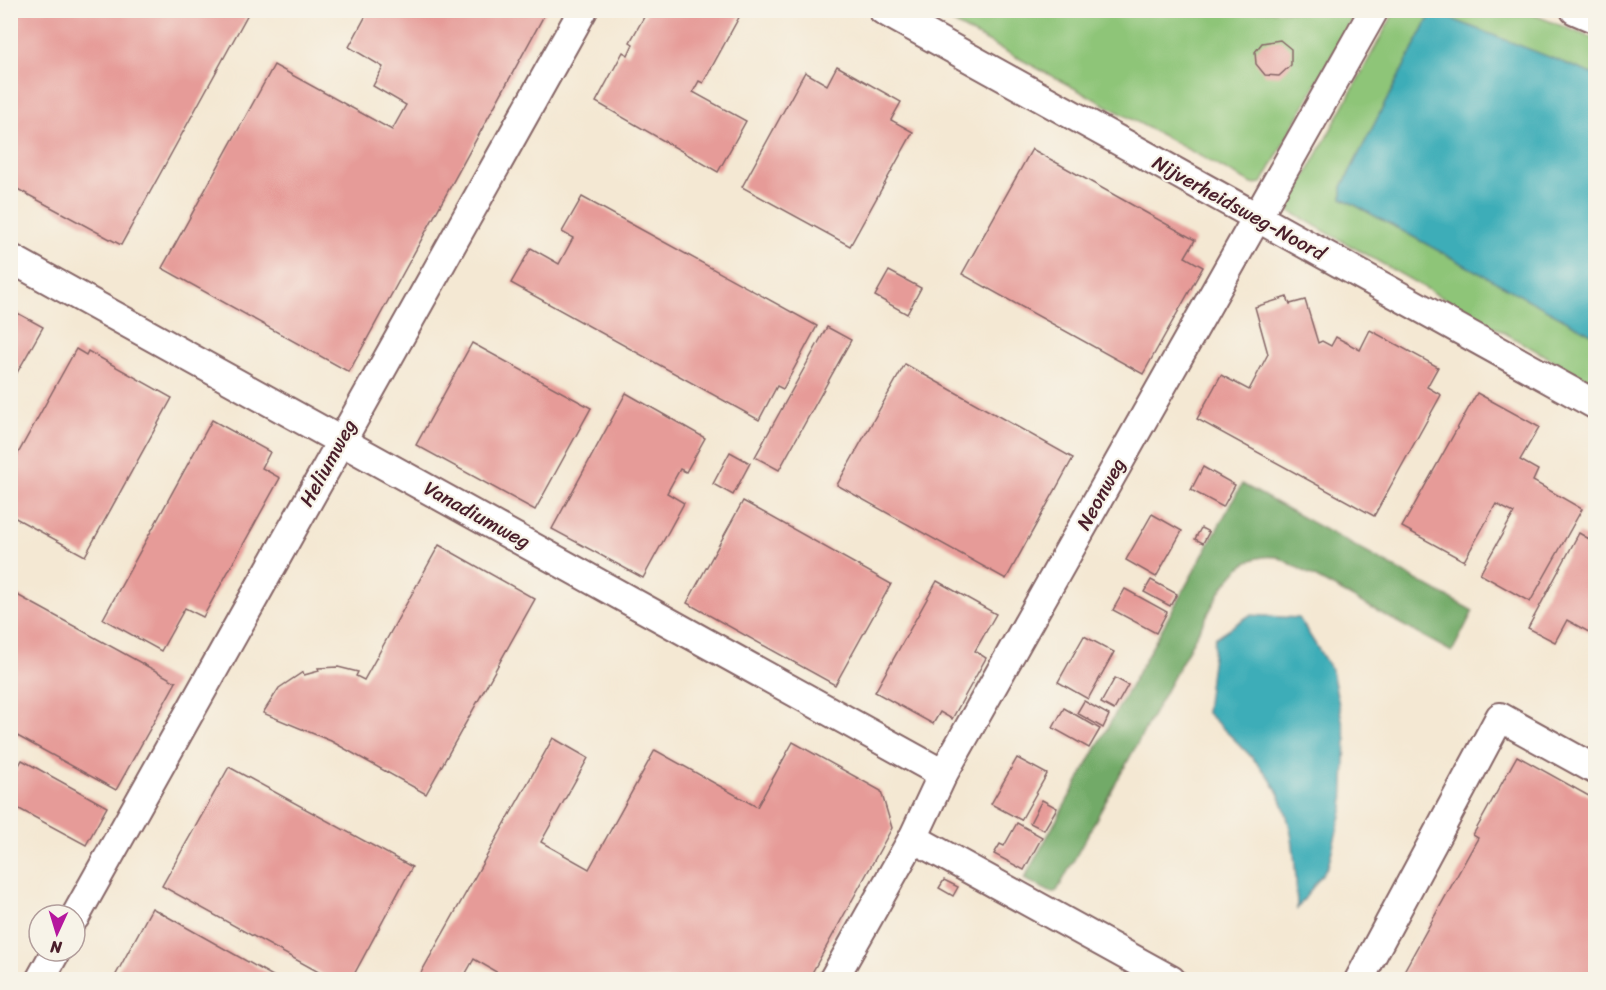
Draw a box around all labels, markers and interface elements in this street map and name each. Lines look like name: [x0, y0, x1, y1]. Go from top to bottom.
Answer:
street label: Nijverheidsweg-Noord: [1146, 146, 1334, 271]
street label: Heliumweg: [289, 413, 367, 513]
street label: Neonweg: [1067, 451, 1135, 537]
street label: Vanadiumweg: [417, 471, 537, 559]
north arrow: [27, 903, 87, 963]
text: N: [49, 933, 64, 962]

